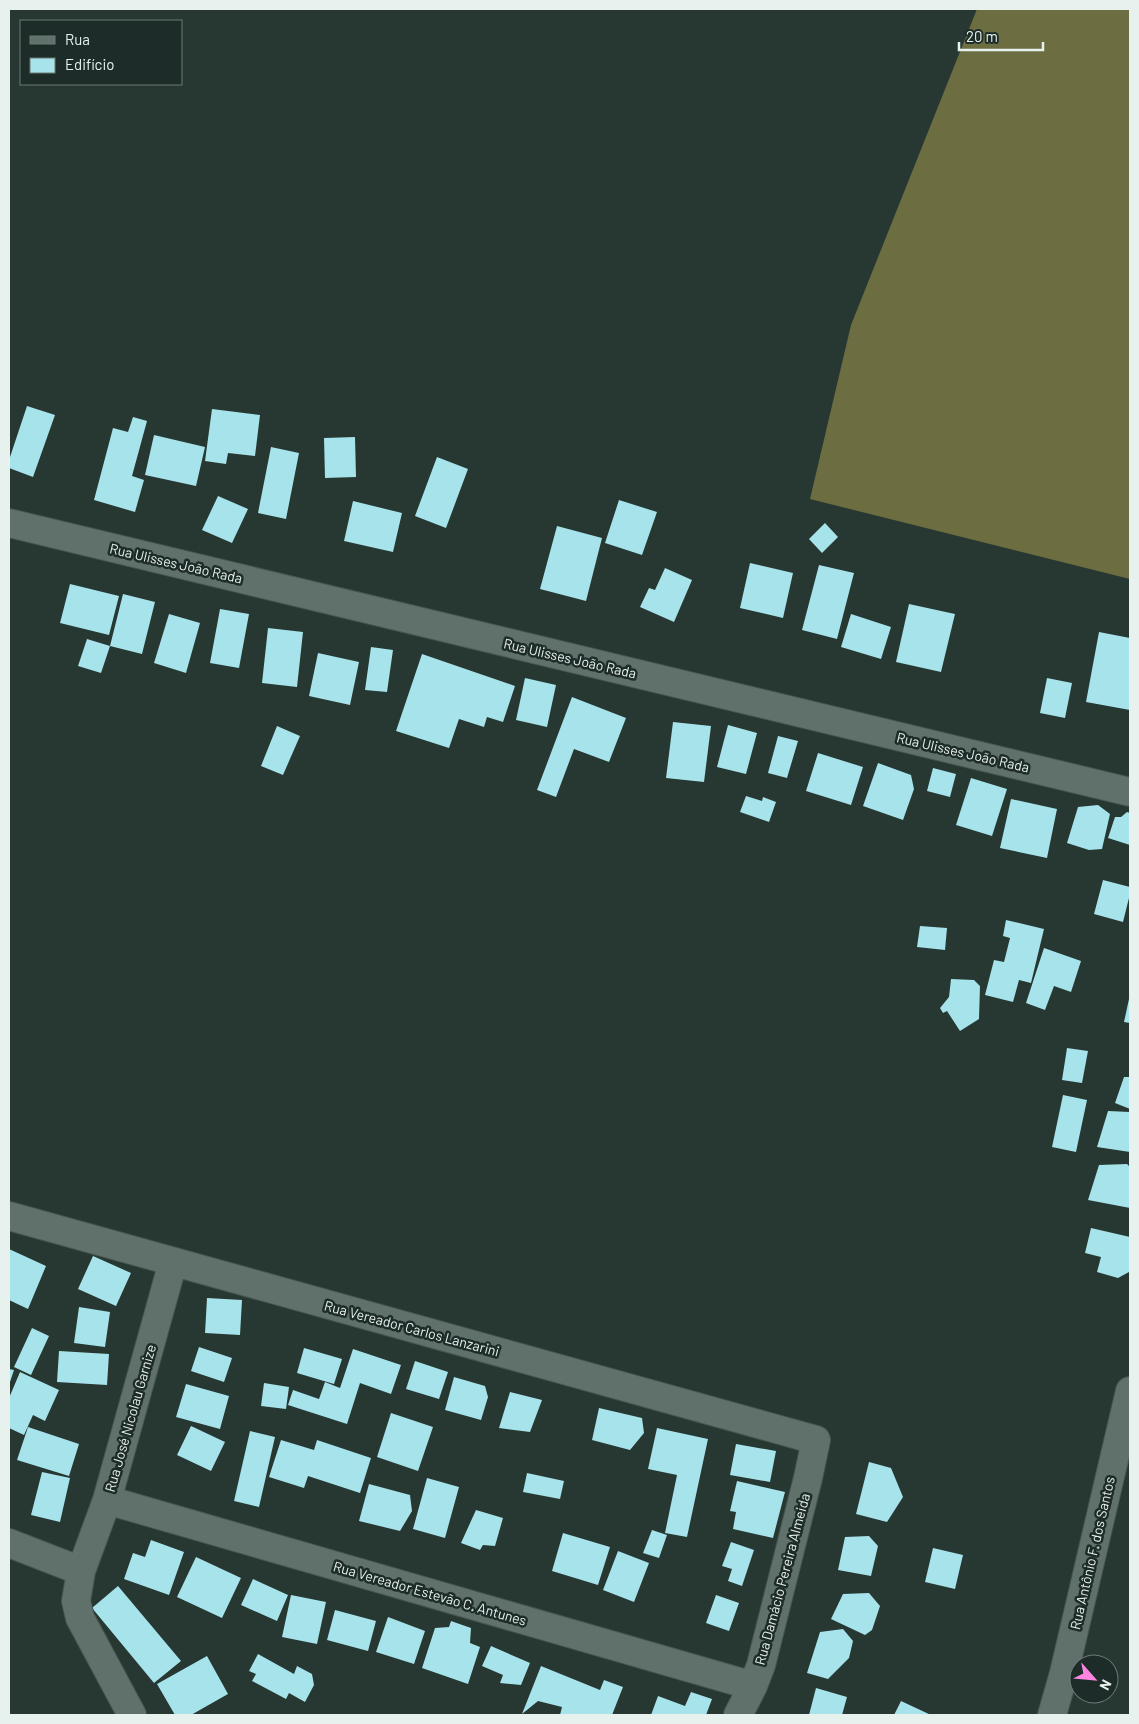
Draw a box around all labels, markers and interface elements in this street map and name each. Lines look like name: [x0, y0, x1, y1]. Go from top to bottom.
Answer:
legend: [20, 20, 182, 85]
scale bar: [959, 20, 1043, 52]
text: 20 m: [966, 27, 998, 45]
text: Rua: [65, 30, 90, 48]
text: Edifício: [65, 55, 114, 73]
street label: Rua Ulisses João Rada: [108, 539, 244, 587]
street label: Rua Ulisses João Rada: [502, 634, 638, 682]
street label: Rua Ulisses João Rada: [895, 728, 1031, 776]
street label: Rua Vereador Carlos Lanzarini: [323, 1296, 501, 1360]
street label: Rua José Nicolau Garnize: [101, 1342, 159, 1494]
street label: Rua Antônio F. dos Santos: [1066, 1475, 1118, 1631]
street label: Rua Damácio Pereira Almeida: [751, 1491, 813, 1667]
street label: Rua Vereador Estevão C. Antunes: [331, 1557, 529, 1629]
north arrow: [1069, 1654, 1119, 1704]
text: N: [1096, 1677, 1116, 1693]

